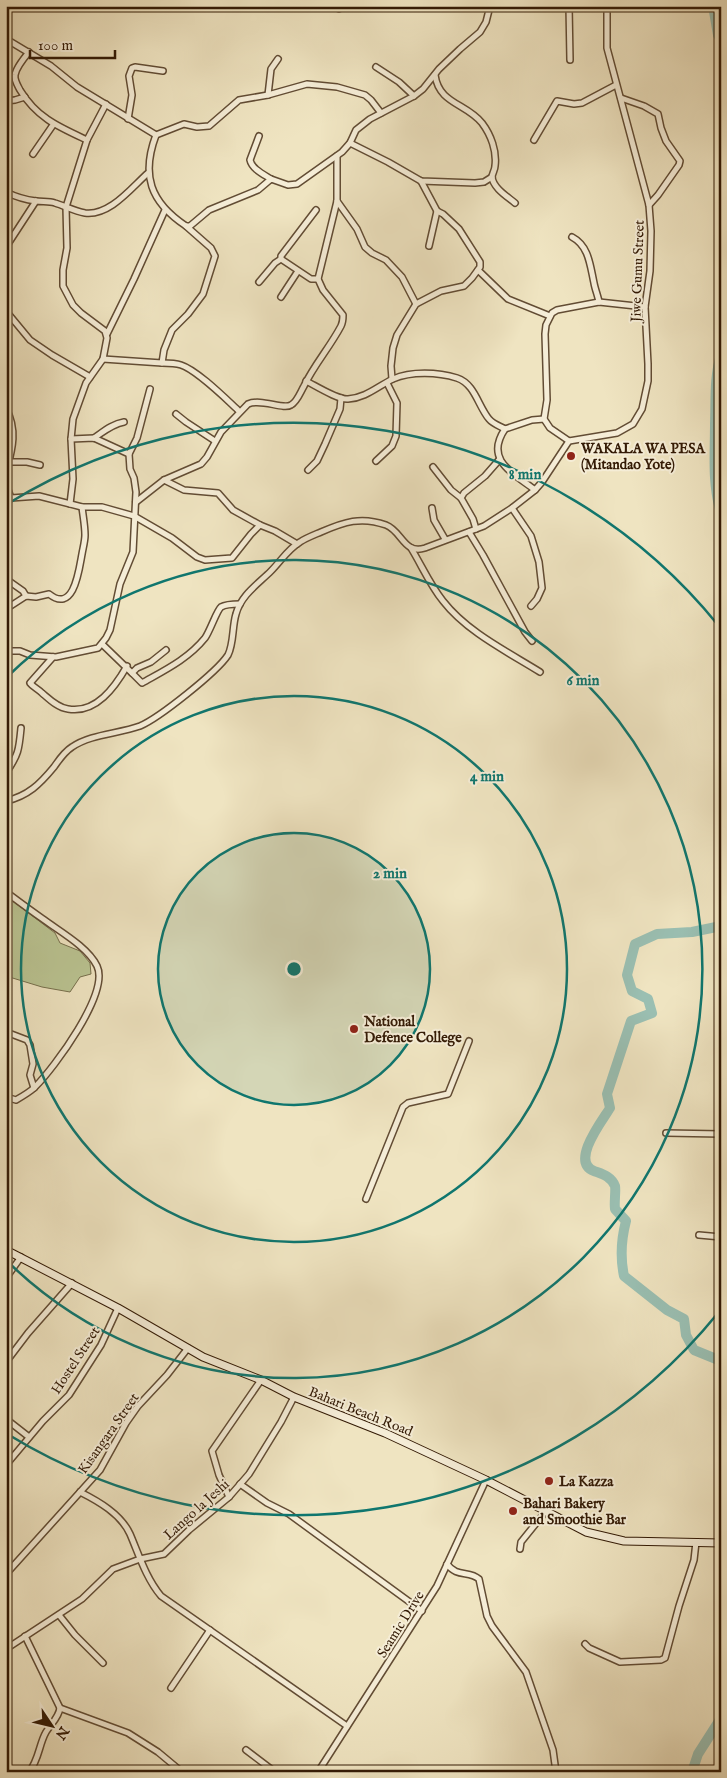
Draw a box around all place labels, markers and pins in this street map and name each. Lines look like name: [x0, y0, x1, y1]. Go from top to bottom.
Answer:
place label: WAKALA WA PESA (Mitandao Yote): [580, 440, 706, 474]
marker: WAKALA WA PESA (Mitandao Yote): [565, 450, 577, 462]
centre of rings: [285, 960, 303, 978]
place label: National Defence College: [363, 1013, 462, 1047]
marker: National Defence College: [348, 1023, 360, 1035]
place label: La Kazza: [559, 1473, 614, 1491]
marker: La Kazza: [543, 1475, 555, 1487]
place label: Bahari Bakery and Smoothie Bar: [523, 1495, 627, 1529]
marker: Bahari Bakery and Smoothie Bar: [507, 1505, 519, 1517]

